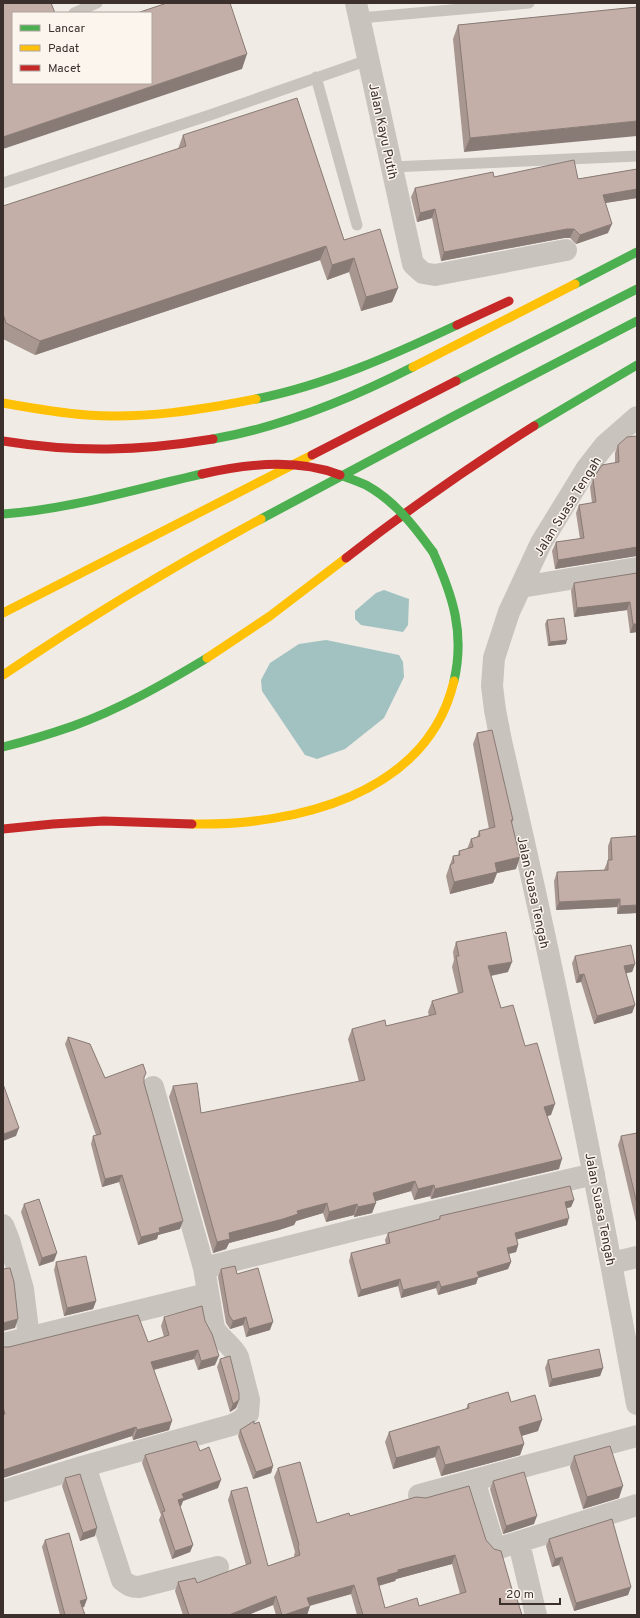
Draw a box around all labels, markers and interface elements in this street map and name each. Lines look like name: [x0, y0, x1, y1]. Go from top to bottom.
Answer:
legend: [12, 12, 152, 84]
text: Lancar: [48, 21, 85, 37]
text: Padat: [48, 41, 79, 57]
text: Macet: [48, 61, 81, 77]
street label: Jalan Kayu Putih: [364, 82, 400, 181]
street label: Jalan Suasa Tengah: [532, 454, 606, 560]
street label: Jalan Suasa Tengah: [512, 835, 552, 950]
street label: Jalan Suasa Tengah: [580, 1152, 618, 1267]
scale bar: [500, 1580, 560, 1606]
text: 20 m: [506, 1587, 534, 1603]

